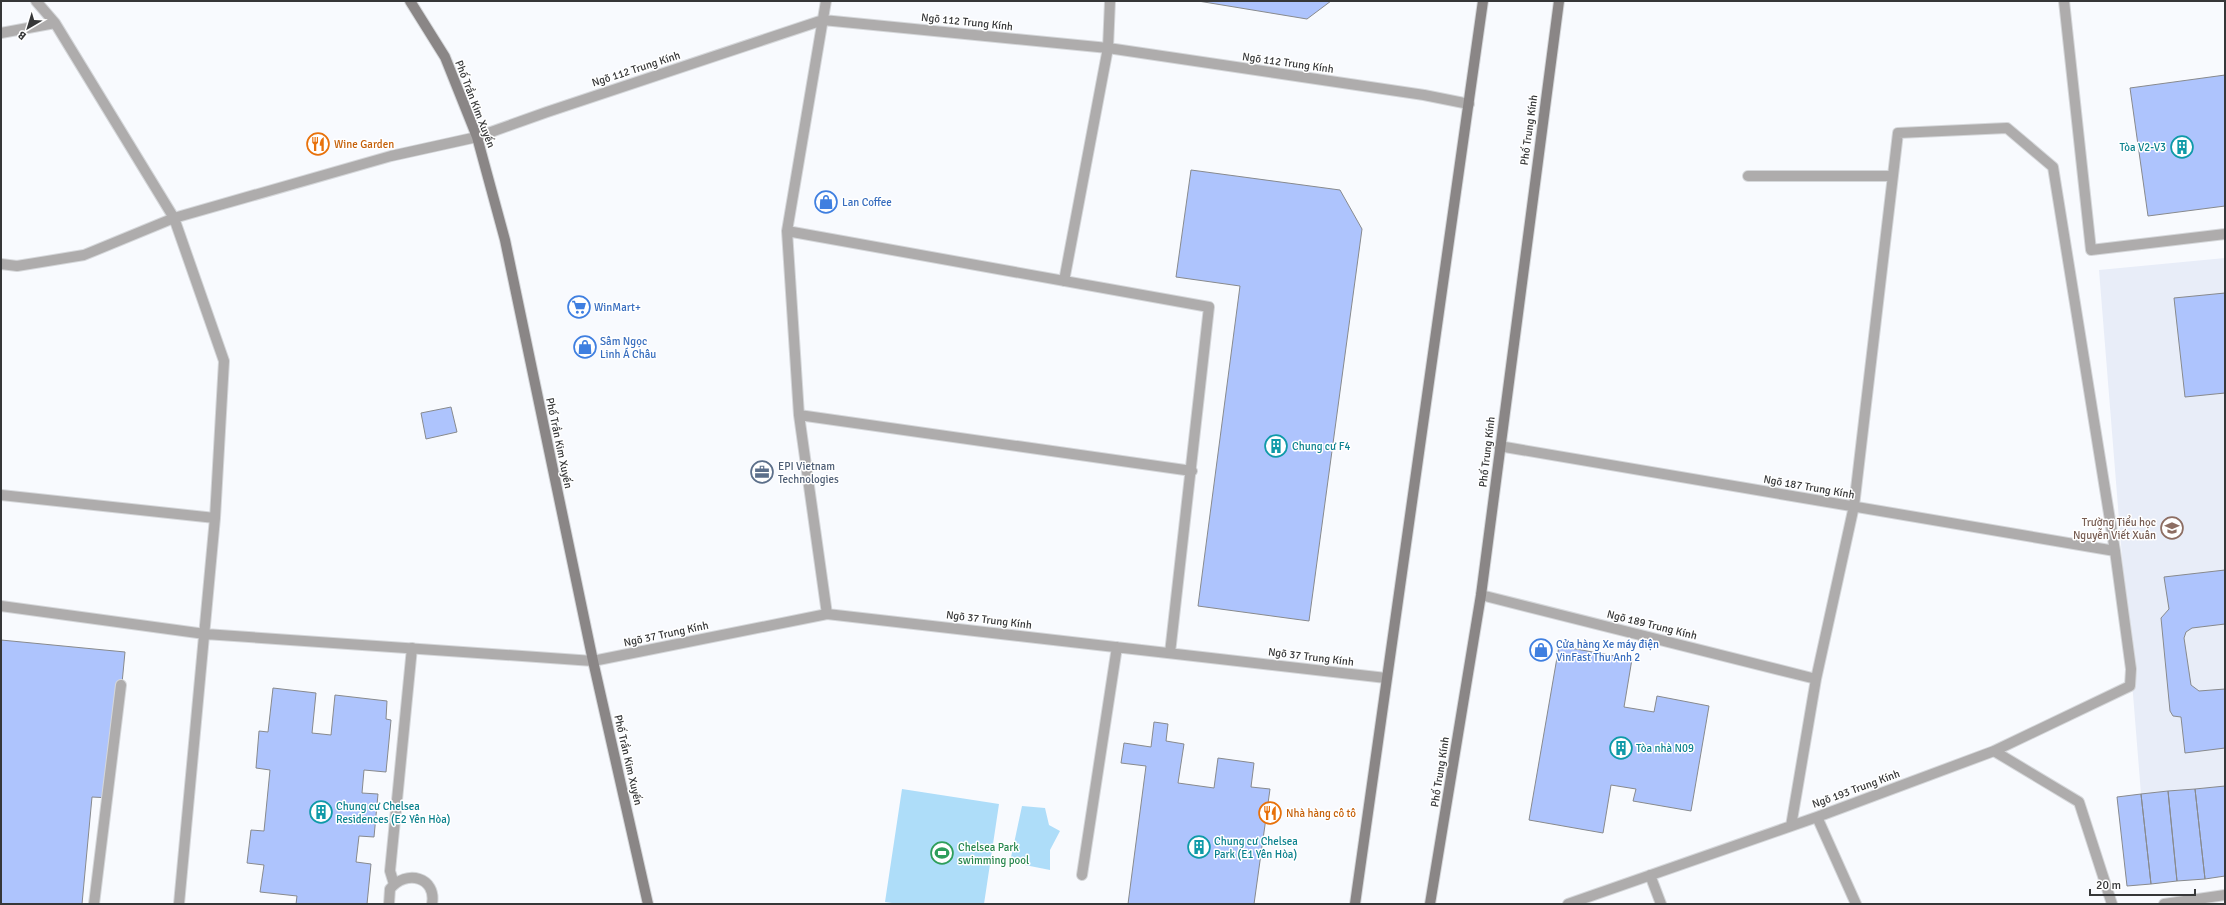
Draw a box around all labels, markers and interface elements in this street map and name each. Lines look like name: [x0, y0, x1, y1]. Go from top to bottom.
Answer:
north arrow: [8, 8, 48, 48]
street label: Ngõ 112 Trung Kính: [920, 11, 1014, 33]
text: B: [15, 28, 29, 43]
street label: Ngõ 112 Trung Kính: [590, 49, 682, 89]
street label: Ngõ 112 Trung Kính: [1241, 50, 1335, 76]
street label: Phố Trần Kim Xuyến: [452, 58, 499, 150]
street label: Phố Trung Kính: [1517, 94, 1540, 166]
restaurant icon: Wine Garden: [305, 131, 331, 157]
building icon: Tòa V2-V3: [2169, 134, 2195, 160]
place label: Wine Garden: [334, 138, 394, 151]
place label: Tòa V2-V3: [2120, 141, 2166, 154]
shop icon: Lan Coffee: [813, 189, 839, 215]
place label: Lan Coffee: [842, 196, 892, 209]
supermarket icon: WinMart+: [566, 294, 592, 320]
place label: WinMart+: [594, 301, 641, 314]
shop icon: Sâm Ngọc Linh Á Châu: [572, 334, 598, 360]
place label: Sâm Ngọc Linh Á Châu: [600, 335, 656, 361]
street label: Phố Trần Kim Xuyến: [543, 396, 576, 490]
street label: Phố Trung Kính: [1475, 416, 1498, 488]
building icon: Chung cư F4: [1263, 433, 1289, 459]
place label: Chung cư F4: [1292, 440, 1350, 453]
office icon: EPI Vietnam Technologies: [749, 459, 775, 485]
place label: EPI Vietnam Technologies: [778, 460, 839, 486]
street label: Ngõ 187 Trung Kính: [1762, 473, 1856, 501]
place label: Trường Tiểu học Nguyễn Viết Xuân: [2073, 515, 2156, 542]
school or university icon: Trường Tiểu học Nguyễn Viết Xuân: [2159, 515, 2185, 541]
street label: Ngõ 37 Trung Kính: [945, 608, 1033, 632]
street label: Ngõ 189 Trung Kính: [1606, 608, 1698, 642]
street label: Ngõ 37 Trung Kính: [622, 619, 710, 649]
shop icon: Cửa hàng Xe máy điện VinFast Thu Anh 2: [1528, 637, 1554, 663]
place label: Cửa hàng Xe máy điện VinFast Thu Anh 2: [1556, 638, 1659, 664]
street label: Ngõ 37 Trung Kính: [1267, 645, 1355, 669]
street label: Phố Trần Kim Xuyến: [611, 713, 646, 807]
building icon: Tòa nhà N09: [1608, 735, 1634, 761]
street label: Phố Trung Kính: [1427, 736, 1452, 808]
place label: Tòa nhà N09: [1636, 742, 1694, 755]
street label: Ngõ 193 Trung Kính: [1810, 767, 1902, 811]
building icon: Chung cư Chelsea Residences (E2 Yên Hòa): [308, 799, 334, 825]
place label: Chung cư Chelsea Residences (E2 Yên Hòa): [336, 800, 451, 826]
restaurant icon: Nhà hàng cô tô: [1257, 800, 1283, 826]
place label: Nhà hàng cô tô: [1286, 807, 1356, 820]
building icon: Chung cư Chelsea Park (E1 Yên Hòa): [1186, 834, 1212, 860]
place label: Chung cư Chelsea Park (E1 Yên Hòa): [1214, 835, 1298, 861]
sports icon: Chelsea Park swimming pool: [929, 840, 955, 866]
place label: Chelsea Park swimming pool: [958, 841, 1029, 867]
scale bar: [2090, 871, 2195, 897]
text: 20 m: [2096, 878, 2121, 893]

